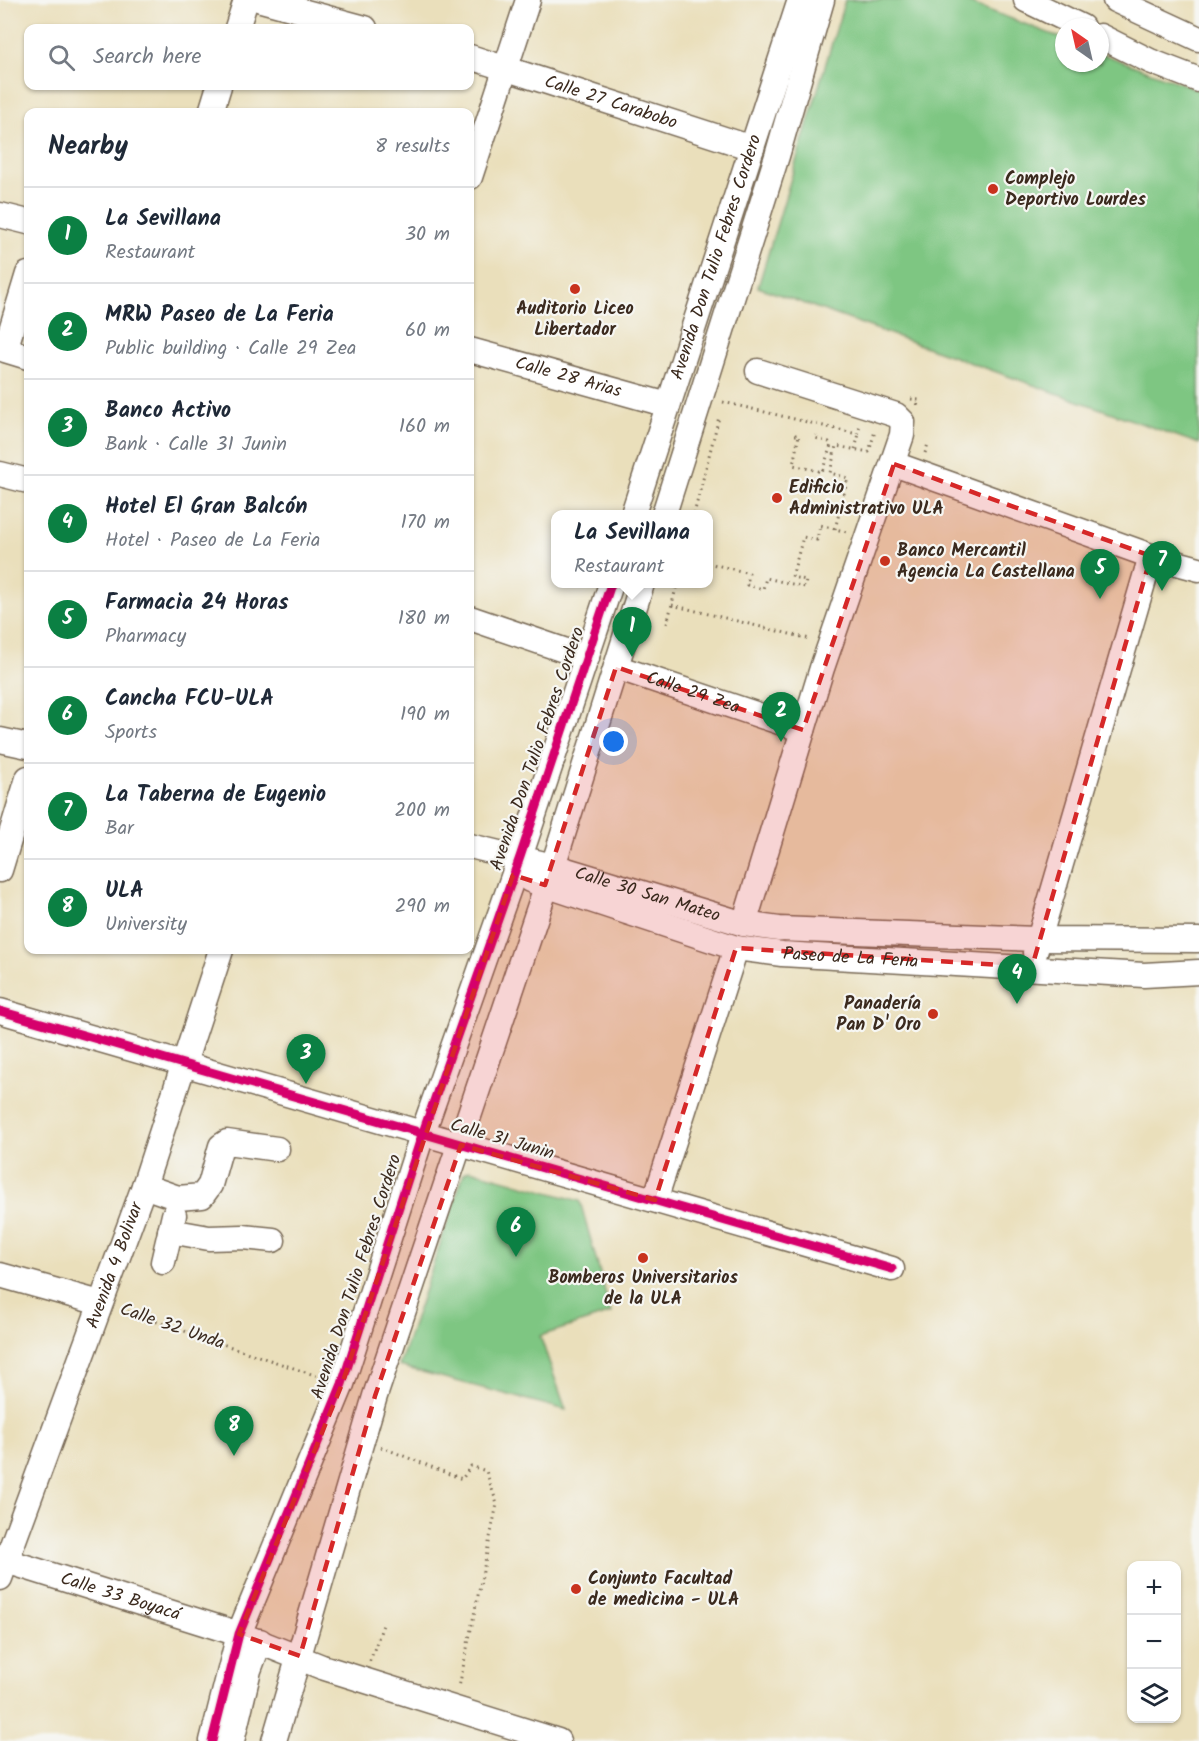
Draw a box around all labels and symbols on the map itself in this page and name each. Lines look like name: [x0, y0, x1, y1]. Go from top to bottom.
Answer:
north arrow: [1055, 18, 1109, 72]
street label: Calle 27 Carabobo: [541, 67, 681, 137]
street label: Avenida Don Tulio Febres Cordero: [663, 131, 770, 384]
place label: Complejo Deportivo Lourdes: [1005, 165, 1146, 215]
marker: Complejo Deportivo Lourdes: [986, 182, 1000, 196]
marker: Auditorio Liceo Libertador: [568, 282, 582, 296]
place label: Auditorio Liceo Libertador: [516, 295, 634, 345]
street label: Calle 28 Arias: [512, 349, 625, 406]
place label: Edificio Administrativo ULA: [789, 474, 944, 524]
marker: Edificio Administrativo ULA: [770, 491, 784, 505]
place label: Banco Mercantil Agencia La Castellana: [897, 537, 1075, 587]
pin: 7: [1142, 542, 1182, 591]
pin: 5: [1080, 550, 1120, 599]
marker: Banco Mercantil Agencia La Castellana: [878, 554, 892, 568]
pin: 1: [612, 608, 652, 657]
street label: Avenida Don Tulio Febres Cordero: [483, 623, 593, 875]
street label: Calle 29 Zea: [642, 664, 744, 722]
pin: 2: [762, 692, 800, 742]
your location: [599, 727, 628, 756]
street label: Calle 30 San Mateo: [571, 859, 724, 930]
street label: Paseo de La Feria: [782, 940, 919, 976]
pin: 4: [998, 954, 1036, 1004]
place label: Panadería Pan D' Oro: [836, 990, 921, 1040]
marker: Panadería Pan D' Oro: [926, 1007, 940, 1021]
pin: 3: [286, 1034, 326, 1084]
street label: Calle 31 Junin: [447, 1111, 557, 1169]
street label: Avenida Don Tulio Febres Cordero: [304, 1151, 410, 1403]
street label: Avenida 4 Bolivar: [78, 1197, 152, 1333]
pin: 6: [496, 1208, 536, 1257]
marker: Bomberos Universitarios de la ULA: [636, 1251, 650, 1265]
place label: Bomberos Universitarios de la ULA: [548, 1264, 738, 1314]
street label: Calle 32 Unda: [116, 1296, 228, 1358]
pin: 8: [214, 1406, 254, 1456]
street label: Calle 33 Boyacá: [57, 1564, 185, 1630]
place label: Conjunto Facultad de medicina - ULA: [588, 1565, 739, 1615]
marker: Conjunto Facultad de medicina - ULA: [569, 1582, 583, 1596]

